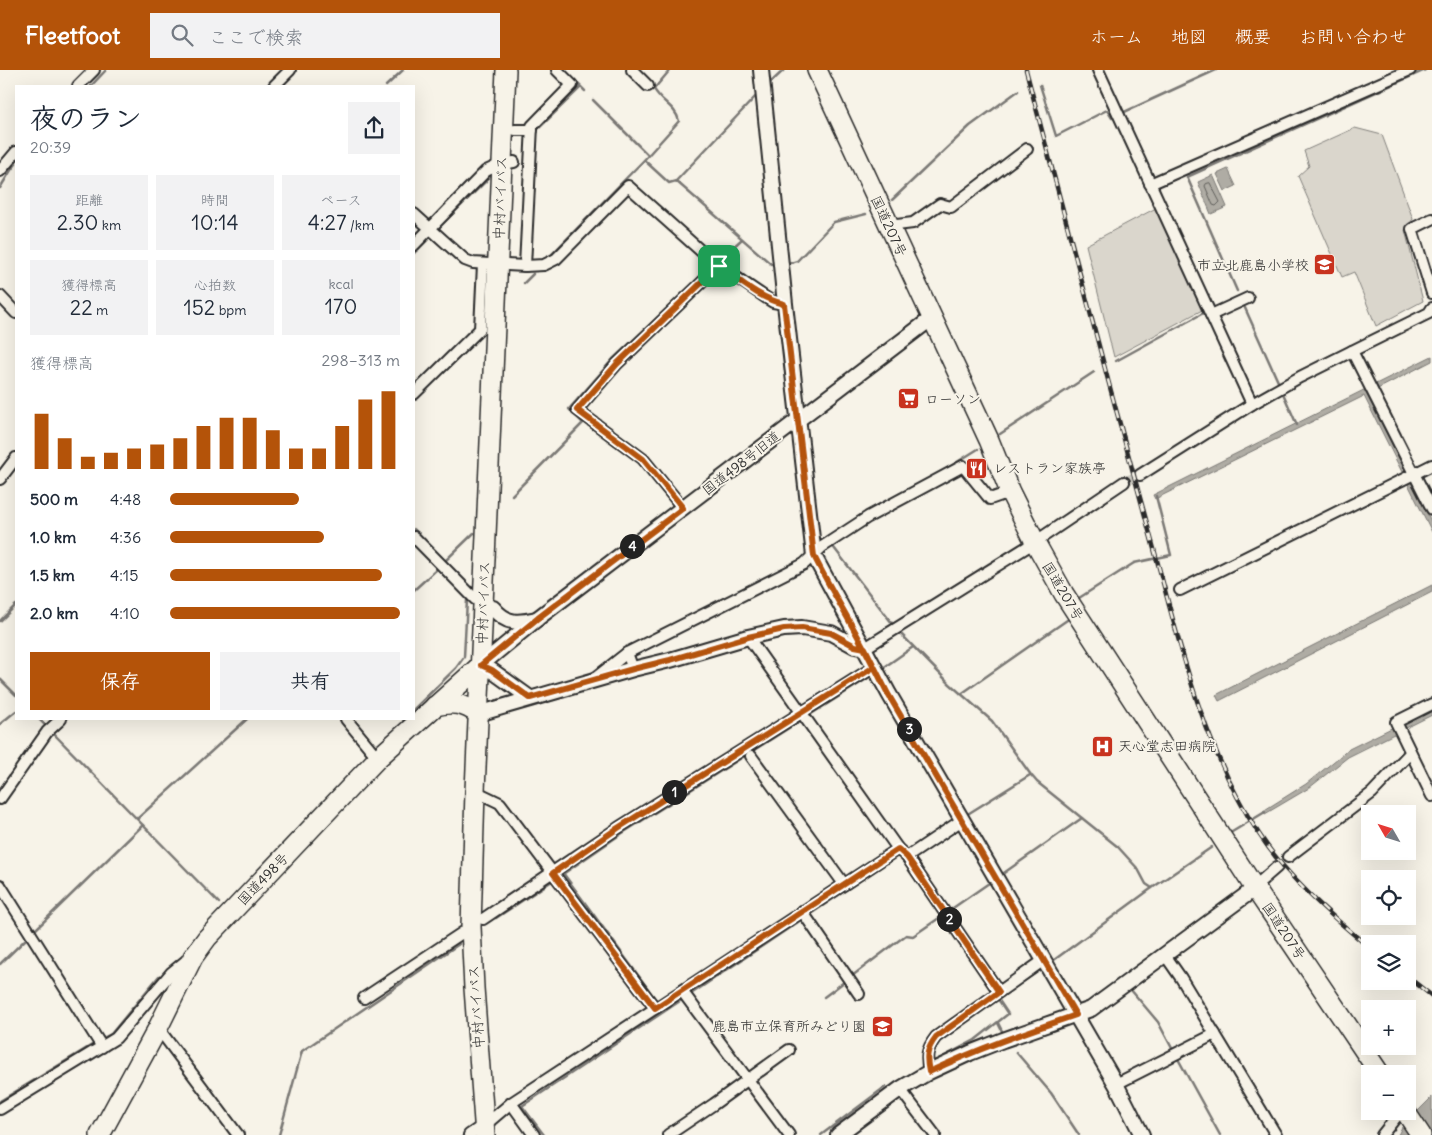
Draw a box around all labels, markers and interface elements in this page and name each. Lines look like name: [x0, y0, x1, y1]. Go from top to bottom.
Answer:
search box: [150, 13, 500, 58]
text: Fleetfoot: [25, 20, 120, 50]
icon: search: [168, 21, 196, 49]
text: ここで検索: [208, 25, 303, 49]
text: ホーム: [1090, 25, 1143, 48]
text: 地図: [1171, 25, 1207, 48]
text: 概要: [1235, 25, 1271, 48]
text: お問い合わせ: [1299, 25, 1407, 48]
text: 夜のラン: [30, 100, 142, 136]
button: share: [348, 102, 400, 154]
text: 20:39: [30, 137, 71, 157]
street label: 中村バイパス: [490, 156, 510, 240]
text: 距離: [75, 191, 103, 209]
text: 時間: [201, 191, 229, 209]
text: ペース: [320, 191, 362, 209]
street label: 国道207号: [867, 192, 911, 260]
text: 2.30: [57, 209, 98, 236]
text: 10:14: [191, 209, 239, 236]
text: 4:27: [308, 209, 346, 236]
text: km: [98, 216, 121, 234]
text: /km: [346, 216, 374, 234]
pin: [698, 245, 740, 287]
icon: arrive: [705, 252, 733, 280]
school or university icon: 市立北鹿島小学校: [1313, 253, 1337, 277]
place label: 市立北鹿島小学校: [1197, 256, 1309, 274]
text: kcal: [328, 275, 354, 293]
text: 獲得標高: [61, 276, 117, 294]
text: 心拍数: [194, 276, 236, 294]
text: 170: [325, 293, 357, 320]
text: 22: [70, 294, 93, 321]
text: 152: [183, 294, 215, 321]
text: m: [93, 301, 108, 319]
text: bpm: [215, 301, 247, 319]
text: 298–313 m: [322, 350, 400, 370]
text: 獲得標高: [30, 353, 94, 373]
supermarket icon: ローソン: [897, 387, 921, 411]
place label: ローソン: [925, 390, 981, 408]
street label: 国道498号旧道: [698, 427, 784, 499]
restaurant icon: レストラン家族亭: [965, 456, 989, 480]
place label: レストラン家族亭: [993, 459, 1106, 477]
text: 500 m: [30, 489, 78, 509]
text: 4:48: [110, 489, 141, 509]
text: 1.0 km: [30, 527, 76, 547]
text: 4:36: [110, 527, 141, 547]
pin: 4: [620, 534, 644, 558]
text: 4: [628, 537, 637, 555]
street label: 国道207号: [1038, 558, 1088, 624]
street label: 中村バイパス: [473, 561, 493, 645]
text: 1.5 km: [30, 565, 75, 585]
text: 4:15: [110, 565, 138, 585]
text: 2.0 km: [30, 603, 79, 623]
text: 4:10: [110, 603, 140, 623]
button: 保存: [30, 652, 210, 710]
button: 共有: [220, 652, 400, 710]
pin: 3: [896, 716, 922, 742]
text: 3: [906, 720, 913, 738]
hospital icon: 天心堂志田病院: [1090, 734, 1114, 758]
place label: 天心堂志田病院: [1118, 737, 1216, 755]
pin: 1: [662, 780, 686, 804]
text: 1: [672, 783, 677, 801]
north arrow: [1361, 805, 1416, 860]
map controls: [1361, 805, 1416, 1120]
street label: 国道498号: [234, 849, 292, 909]
button: locate: [1361, 870, 1416, 925]
street label: 国道207号: [1258, 899, 1310, 963]
pin: 2: [936, 906, 962, 932]
text: 2: [946, 910, 953, 928]
button: layers: [1361, 935, 1416, 990]
street label: 中村バイパス: [464, 965, 488, 1049]
button: +: [1361, 1000, 1416, 1055]
school or university icon: 鹿島市立保育所みどり園: [870, 1014, 894, 1038]
place label: 鹿島市立保育所みどり園: [712, 1017, 866, 1035]
button: −: [1361, 1065, 1416, 1120]

